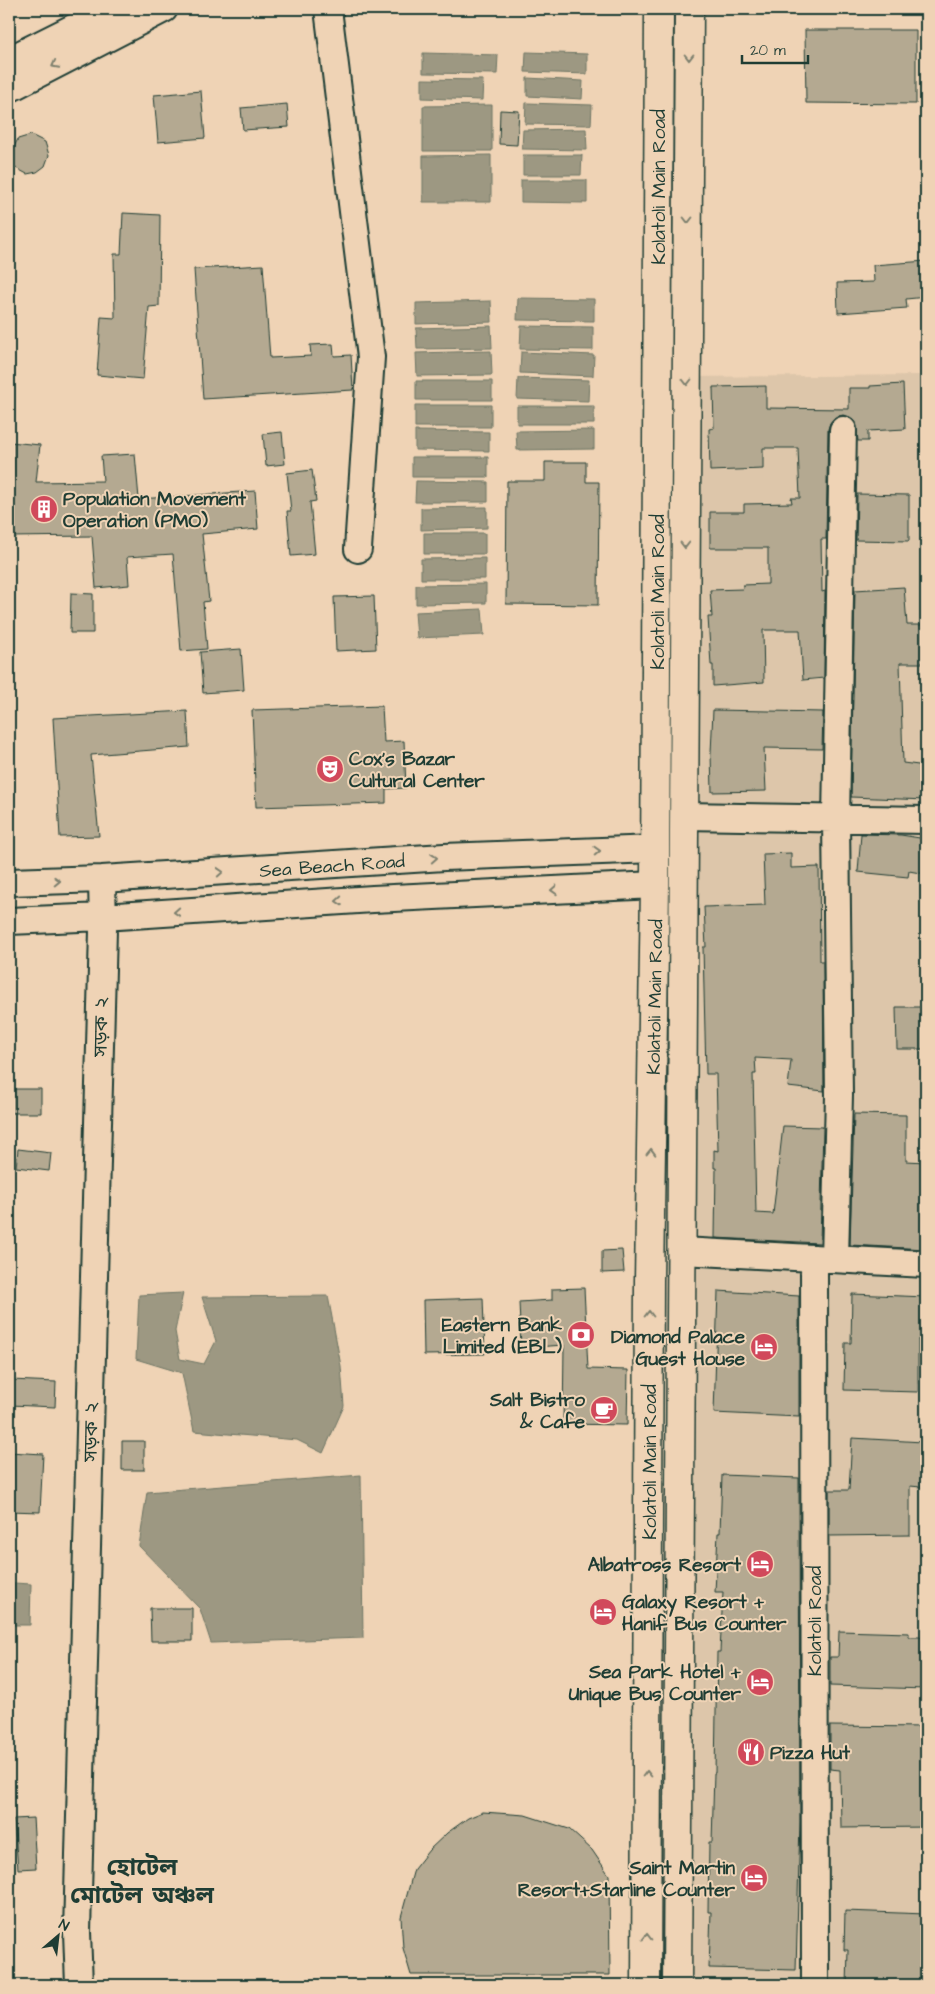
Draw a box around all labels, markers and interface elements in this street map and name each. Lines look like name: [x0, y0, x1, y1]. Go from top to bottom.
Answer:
scale bar: [742, 32, 809, 64]
text: 20 m: [750, 40, 786, 61]
one-way arrow: [684, 54, 694, 62]
one-way arrow: [51, 59, 60, 69]
street label: Kolatoli Main Road: [646, 109, 673, 265]
one-way arrow: [683, 216, 693, 224]
one-way arrow: [681, 379, 692, 387]
place label: Population Movement Operation (PMO): [63, 486, 246, 535]
building icon: Population Movement Operation (PMO): [29, 494, 59, 524]
street label: Kolatoli Main Road: [645, 514, 672, 670]
one-way arrow: [680, 541, 691, 549]
place label: Cox's Bazar Cultural Center: [349, 746, 485, 795]
theatre icon: Cox's Bazar Cultural Center: [315, 754, 345, 784]
one-way arrow: [593, 846, 601, 857]
street label: Sea Beach Road: [258, 848, 406, 885]
one-way arrow: [431, 853, 439, 864]
one-way arrow: [216, 866, 224, 877]
one-way arrow: [54, 876, 62, 886]
one-way arrow: [550, 885, 558, 896]
one-way arrow: [335, 896, 343, 907]
one-way arrow: [173, 906, 181, 917]
street label: Kolatoli Main Road: [641, 919, 670, 1075]
street label: সড়ক ২: [87, 997, 116, 1058]
one-way arrow: [646, 1147, 656, 1155]
one-way arrow: [644, 1310, 654, 1318]
place label: Eastern Bank Limited (EBL): [442, 1312, 562, 1361]
bank icon: Eastern Bank Limited (EBL): [566, 1320, 596, 1350]
place label: Diamond Palace Guest House: [611, 1324, 746, 1373]
hotel icon: Diamond Palace Guest House: [749, 1332, 779, 1362]
street label: Kolatoli Main Road: [637, 1384, 664, 1540]
place label: Salt Bistro & Cafe: [489, 1387, 586, 1436]
cafe icon: Salt Bistro & Cafe: [589, 1395, 619, 1425]
street label: সড়ক ২: [77, 1402, 106, 1463]
hotel icon: Albatross Resort: [745, 1549, 775, 1579]
place label: Albatross Resort: [588, 1552, 741, 1579]
street label: Kolatoli Road: [802, 1566, 829, 1676]
place label: Galaxy Resort + Hanif Bus Counter: [622, 1589, 787, 1638]
hotel icon: Galaxy Resort + Hanif Bus Counter: [588, 1597, 618, 1627]
place label: Sea Park Hotel + Unique Bus Counter: [569, 1659, 742, 1708]
hotel icon: Sea Park Hotel + Unique Bus Counter: [745, 1667, 775, 1697]
restaurant icon: Pizza Hut: [736, 1737, 766, 1767]
place label: Pizza Hut: [770, 1740, 850, 1767]
one-way arrow: [642, 1770, 652, 1778]
district label: হোটেল মোটেল অঞ্চল: [70, 1851, 215, 1913]
place label: Saint Martin Resort+Starline Counter: [518, 1855, 736, 1904]
hotel icon: Saint Martin Resort+Starline Counter: [739, 1863, 769, 1893]
north arrow: [32, 1912, 82, 1962]
text: N: [55, 1915, 72, 1936]
one-way arrow: [642, 1932, 652, 1940]

